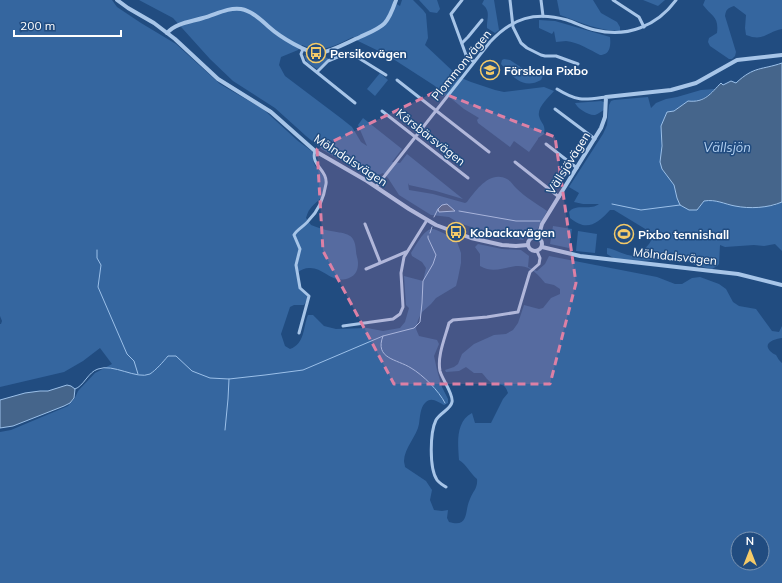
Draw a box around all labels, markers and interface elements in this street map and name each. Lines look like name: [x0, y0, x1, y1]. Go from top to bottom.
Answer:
scale bar: [14, 12, 121, 38]
text: 200 m: [20, 18, 55, 33]
street label: Plommonvägen: [428, 27, 494, 103]
bus stop icon: Persikovägen: [305, 42, 327, 64]
place label: Persikovägen: [330, 46, 407, 61]
school or university icon: Förskola Pixbo: [479, 59, 501, 81]
place label: Förskola Pixbo: [504, 63, 588, 78]
street label: Körsbärsvägen: [393, 105, 469, 169]
street label: Vällsjövägen: [543, 129, 593, 197]
street label: Mölndalsvägen: [311, 131, 391, 189]
water label: Vällsjön: [703, 139, 751, 155]
bus stop icon: Kobackavägen: [445, 221, 467, 243]
sports icon: Pixbo tennishall: [613, 223, 635, 245]
place label: Kobackavägen: [470, 225, 555, 240]
place label: Pixbo tennishall: [638, 227, 729, 242]
street label: Mölndalsvägen: [632, 244, 718, 268]
north arrow: [730, 531, 770, 571]
text: N: [746, 534, 754, 548]

